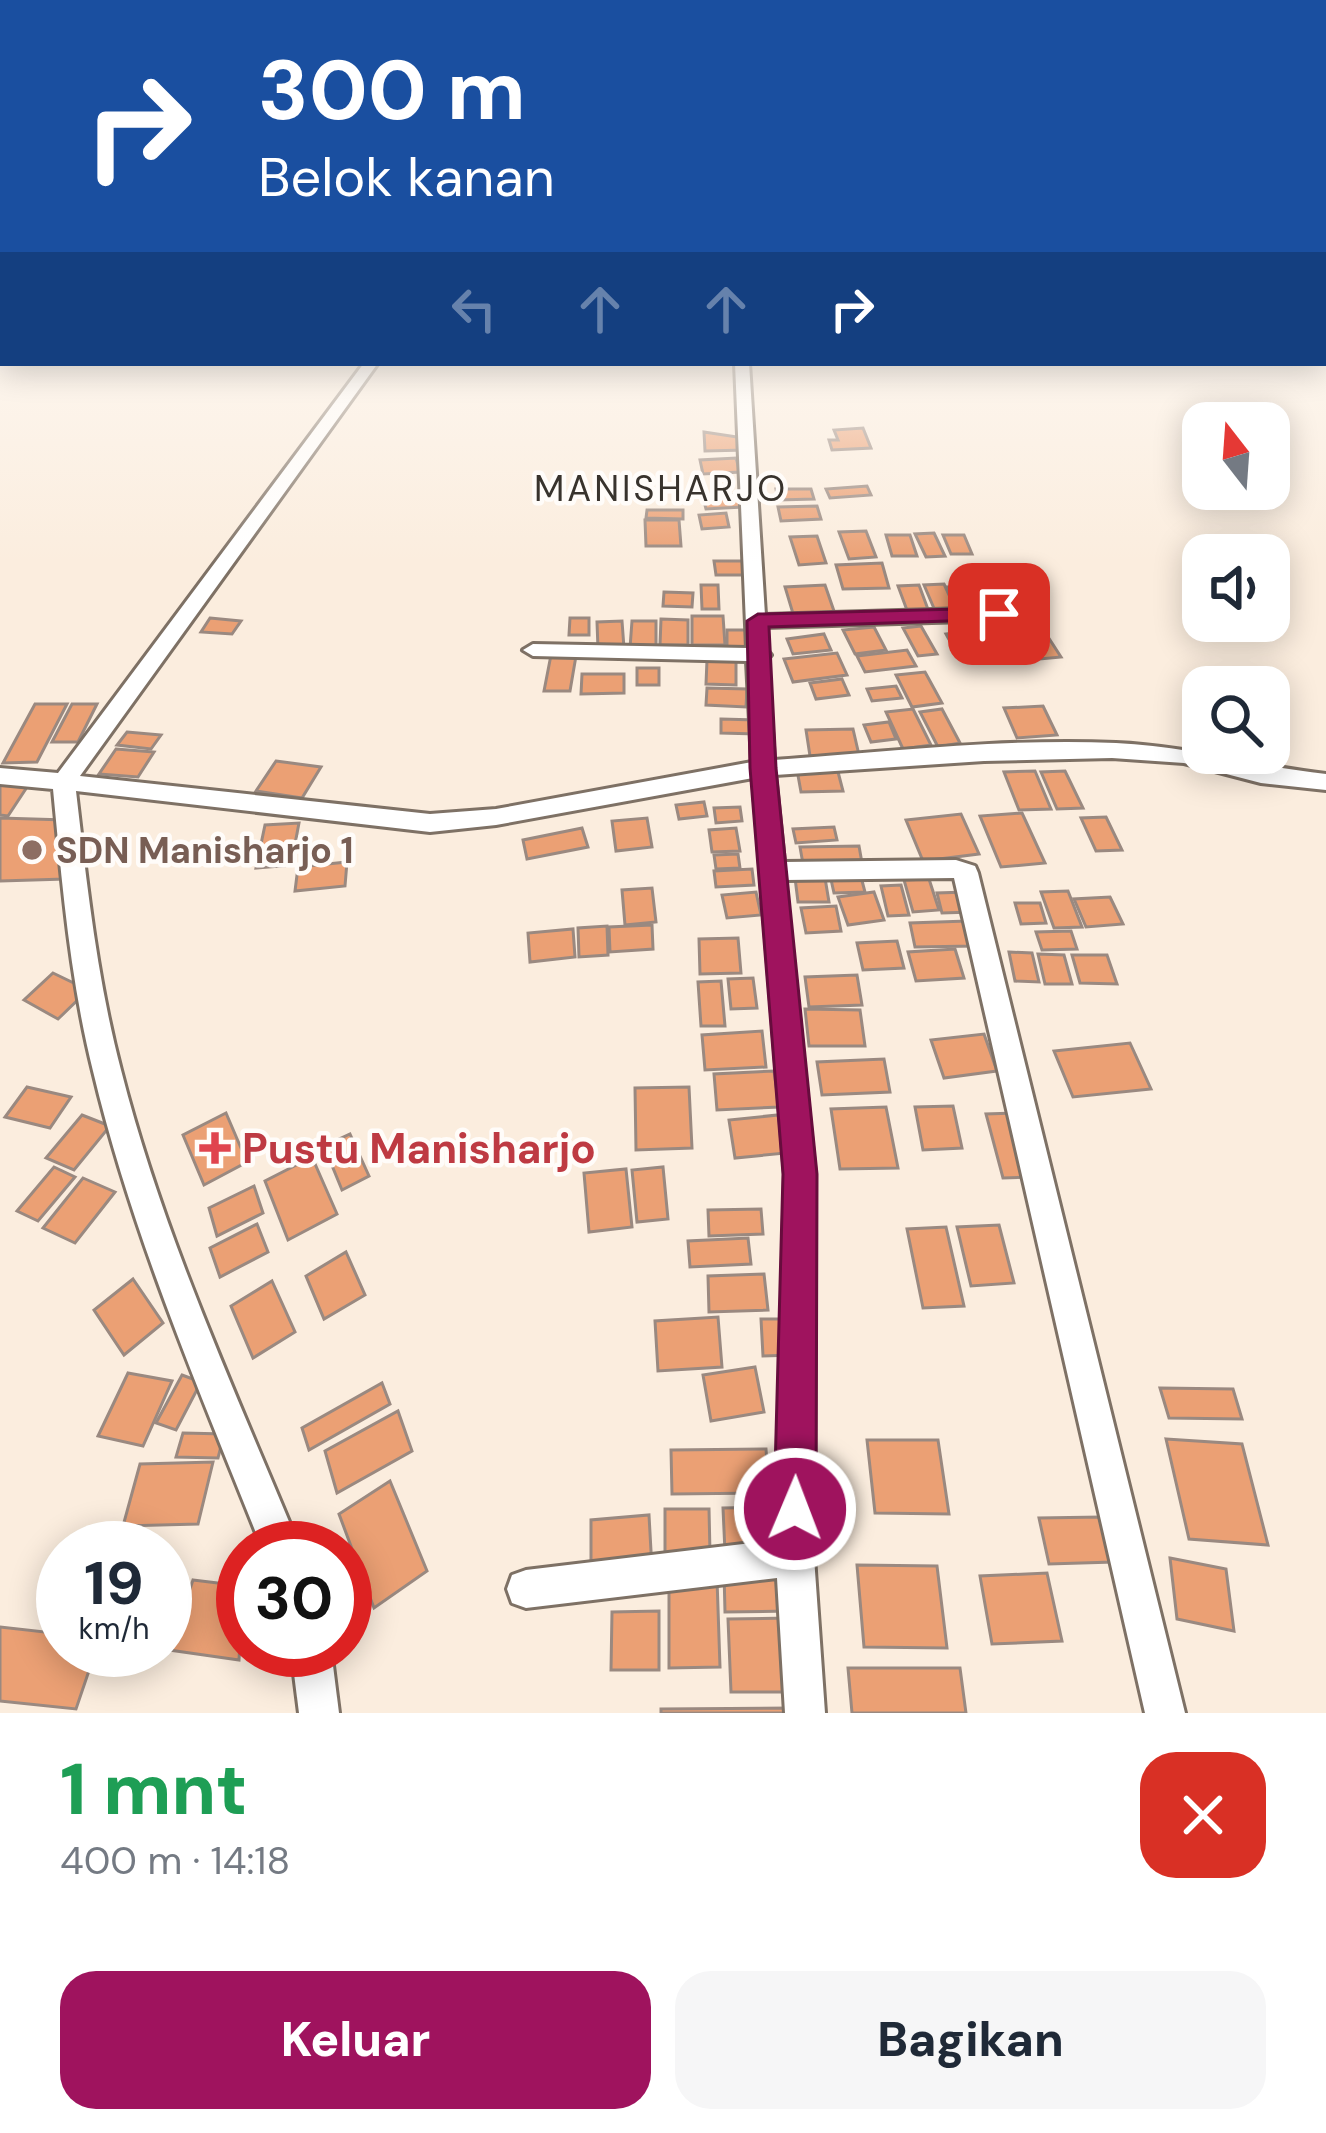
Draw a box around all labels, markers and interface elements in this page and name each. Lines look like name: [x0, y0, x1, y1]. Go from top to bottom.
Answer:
text: 300 m: [258, 36, 526, 145]
icon: right: [60, 48, 216, 204]
text: Belok kanan: [258, 142, 555, 213]
icon: left: [441, 276, 507, 342]
icon: ahead: [567, 276, 633, 342]
icon: ahead: [693, 276, 759, 342]
icon: right: [819, 276, 885, 342]
north arrow: [1182, 402, 1290, 510]
map controls: [1182, 402, 1290, 774]
district label: MANISHARJO: [534, 465, 788, 512]
button: sound: [1182, 534, 1290, 642]
pin: [948, 563, 1050, 665]
icon: arrive: [966, 581, 1032, 647]
button: search: [1182, 666, 1290, 774]
place label: SDN Manisharjo 1: [56, 827, 354, 874]
marker: SDN Manisharjo 1: [19, 837, 45, 863]
place label: Pustu Manisharjo: [242, 1121, 596, 1176]
marker: Pustu Manisharjo: [199, 1132, 231, 1164]
position arrow: [732, 1446, 858, 1572]
speed limit sign: 30: [216, 1521, 372, 1677]
text: 19: [84, 1544, 144, 1623]
text: km/h: [79, 1609, 149, 1648]
text: 1 mnt: [60, 1743, 248, 1836]
button: close: [1140, 1752, 1266, 1878]
text: 400 m · 14:18: [60, 1835, 290, 1886]
button: Keluar: [60, 1971, 651, 2109]
button: Bagikan: [675, 1971, 1266, 2109]

